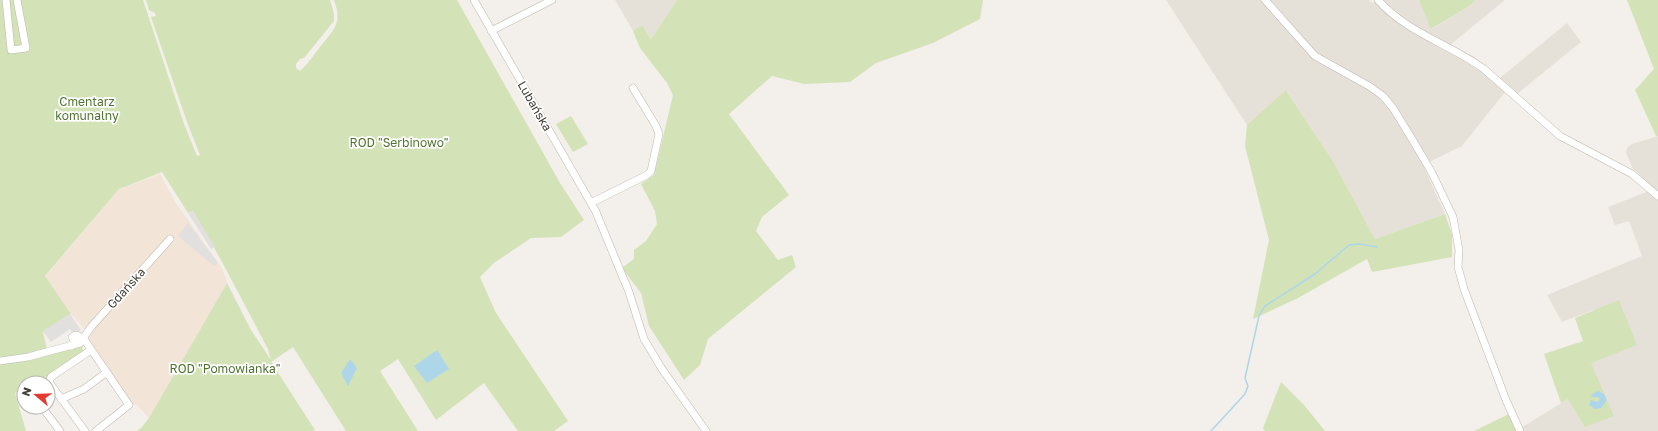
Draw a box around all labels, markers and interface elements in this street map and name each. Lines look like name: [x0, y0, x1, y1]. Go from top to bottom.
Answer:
street label: Lubańska: [515, 78, 555, 134]
park label: Cmentarz komunalny: [55, 94, 119, 123]
park label: ROD "Serbinowo": [350, 135, 448, 150]
street label: Gdańska: [104, 264, 148, 312]
park label: ROD "Pomowianka": [170, 361, 280, 376]
north arrow: [16, 375, 56, 415]
text: N: [19, 386, 34, 398]

